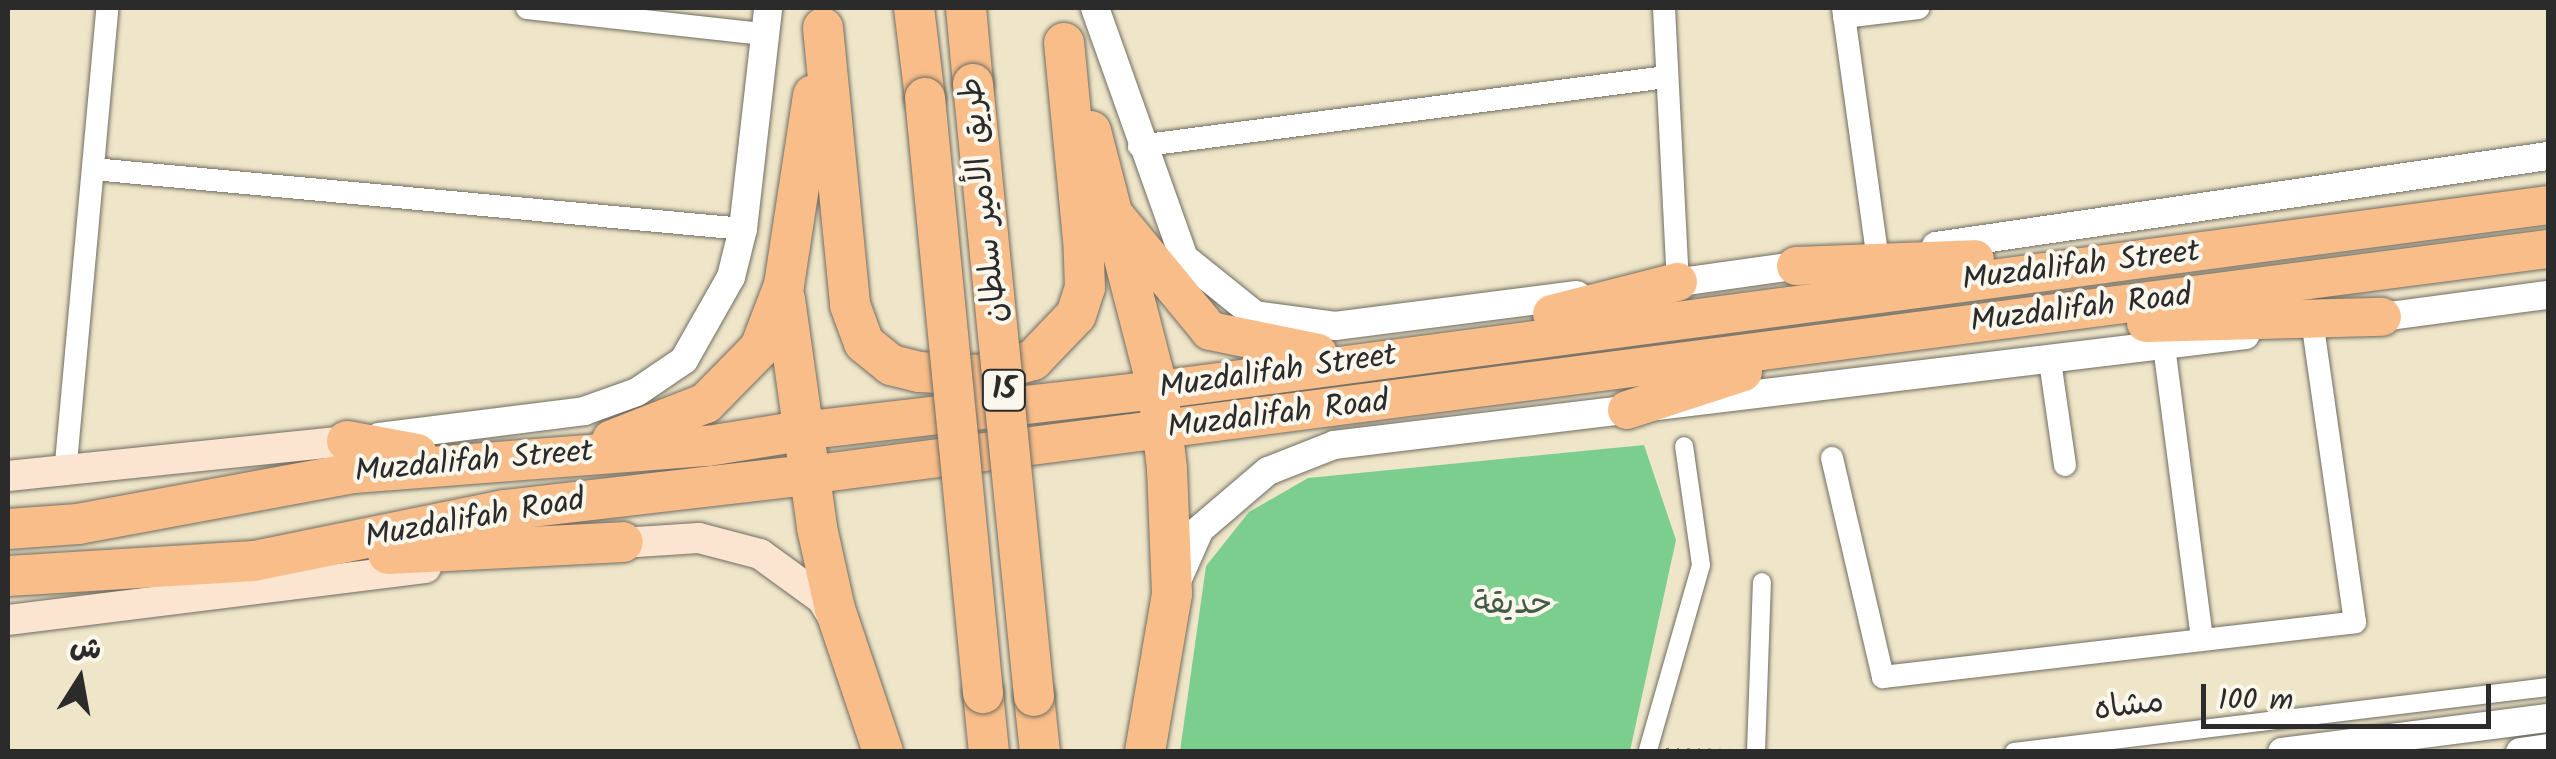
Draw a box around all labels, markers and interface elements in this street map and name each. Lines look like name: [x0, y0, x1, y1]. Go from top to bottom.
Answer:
street label: طريق الأمير سلطان: [953, 75, 1017, 325]
street label: Muzdalifah Street: [1960, 233, 2202, 301]
street label: Muzdalifah Road: [1968, 277, 2194, 343]
street label: Muzdalifah Street: [1157, 337, 1399, 409]
road number: 15: [982, 365, 1026, 415]
street label: Muzdalifah Road: [1165, 383, 1391, 449]
street label: Muzdalifah Street: [353, 433, 595, 493]
street label: Muzdalifah Road: [362, 482, 588, 558]
park label: حديقة: [1474, 586, 1552, 624]
text: ش: [66, 624, 105, 674]
north arrow: [30, 629, 130, 729]
scale bar: [2206, 664, 2496, 726]
text: 100 m: [2218, 677, 2293, 725]
street label: مشاه: [2092, 684, 2166, 730]

